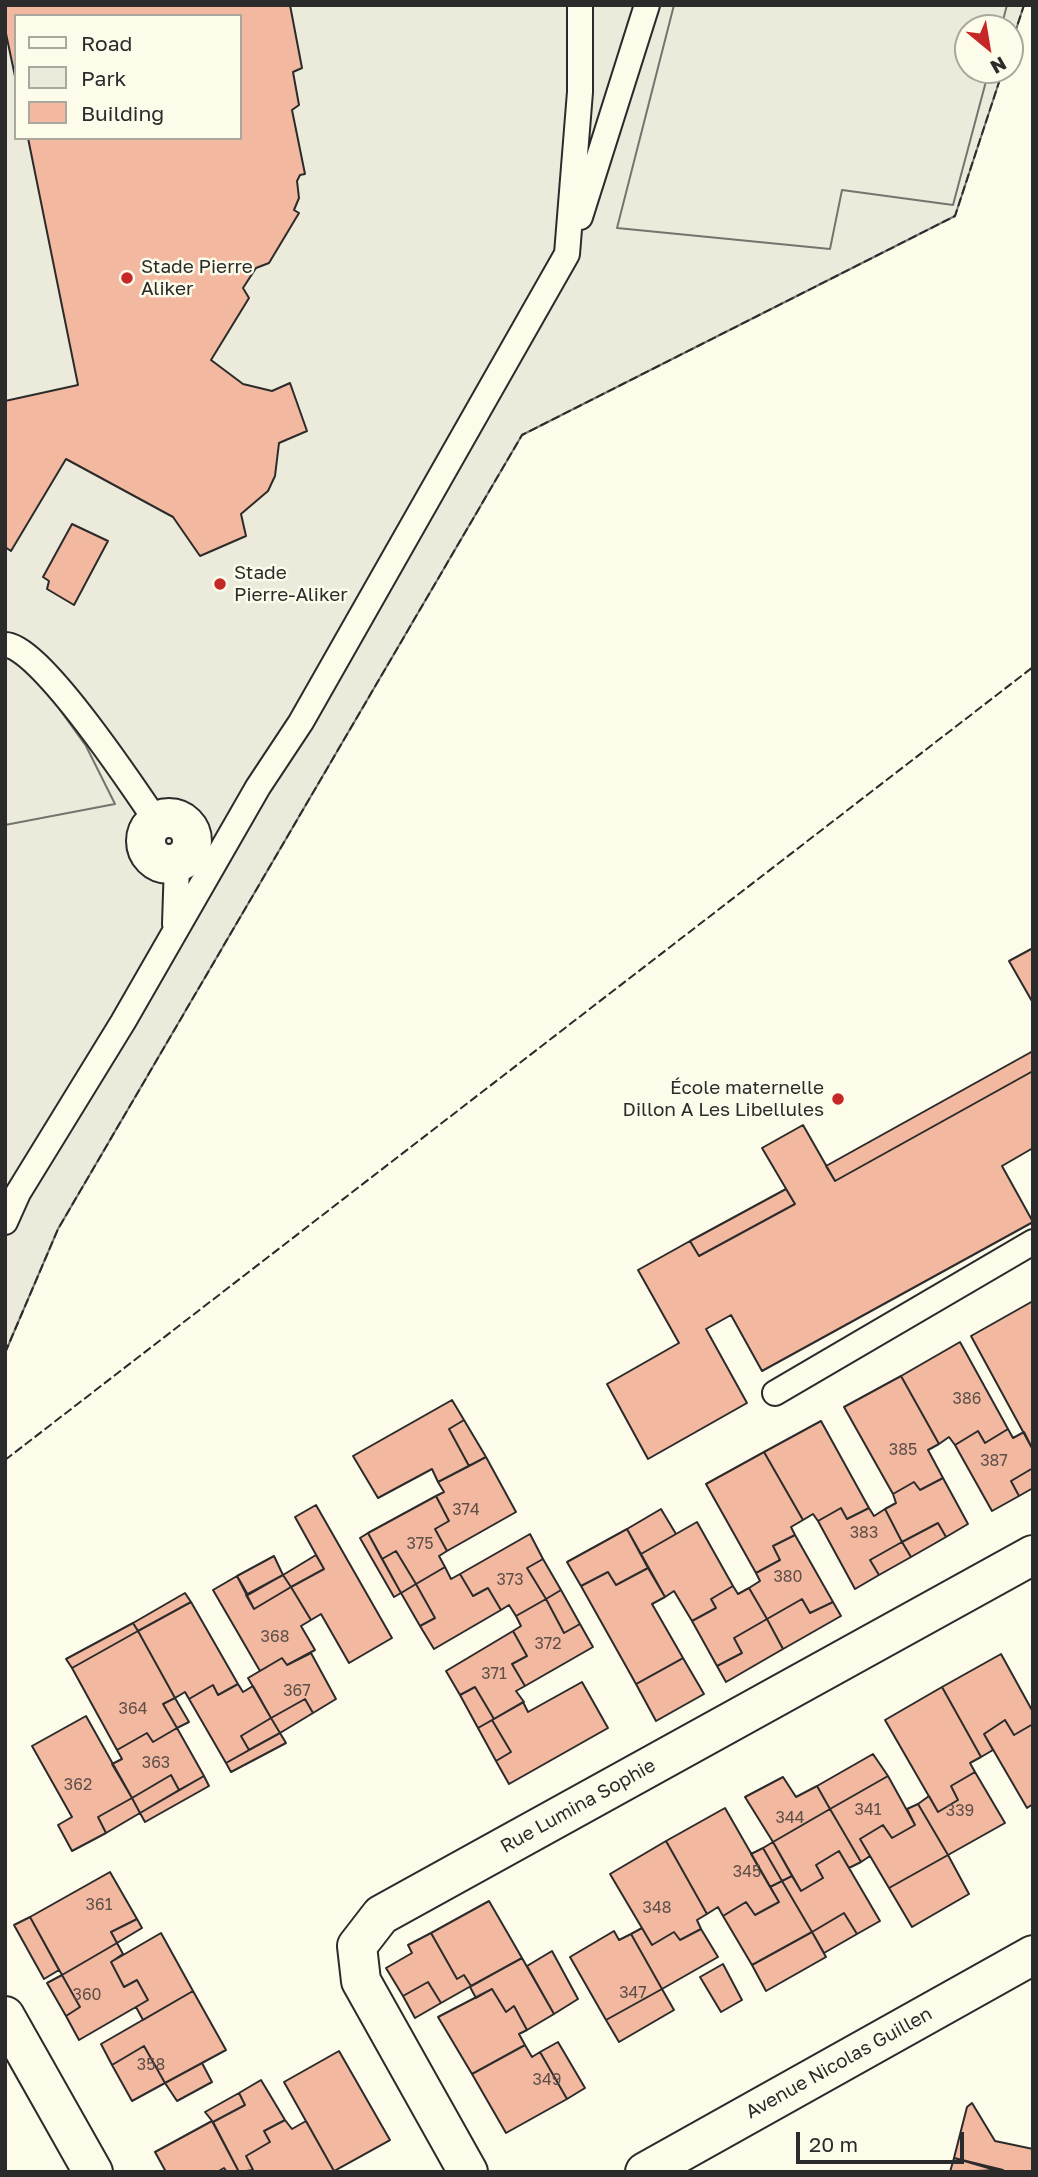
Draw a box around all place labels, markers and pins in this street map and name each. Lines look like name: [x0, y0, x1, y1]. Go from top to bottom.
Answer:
place label: Stade Pierre Aliker: [141, 256, 253, 300]
marker: Stade Pierre Aliker: [119, 270, 135, 286]
place label: Stade Pierre-Aliker: [234, 562, 348, 606]
marker: Stade Pierre-Aliker: [212, 576, 228, 592]
place label: École maternelle Dillon A Les Libellules: [623, 1077, 824, 1121]
marker: École maternelle Dillon A Les Libellules: [830, 1091, 846, 1107]

